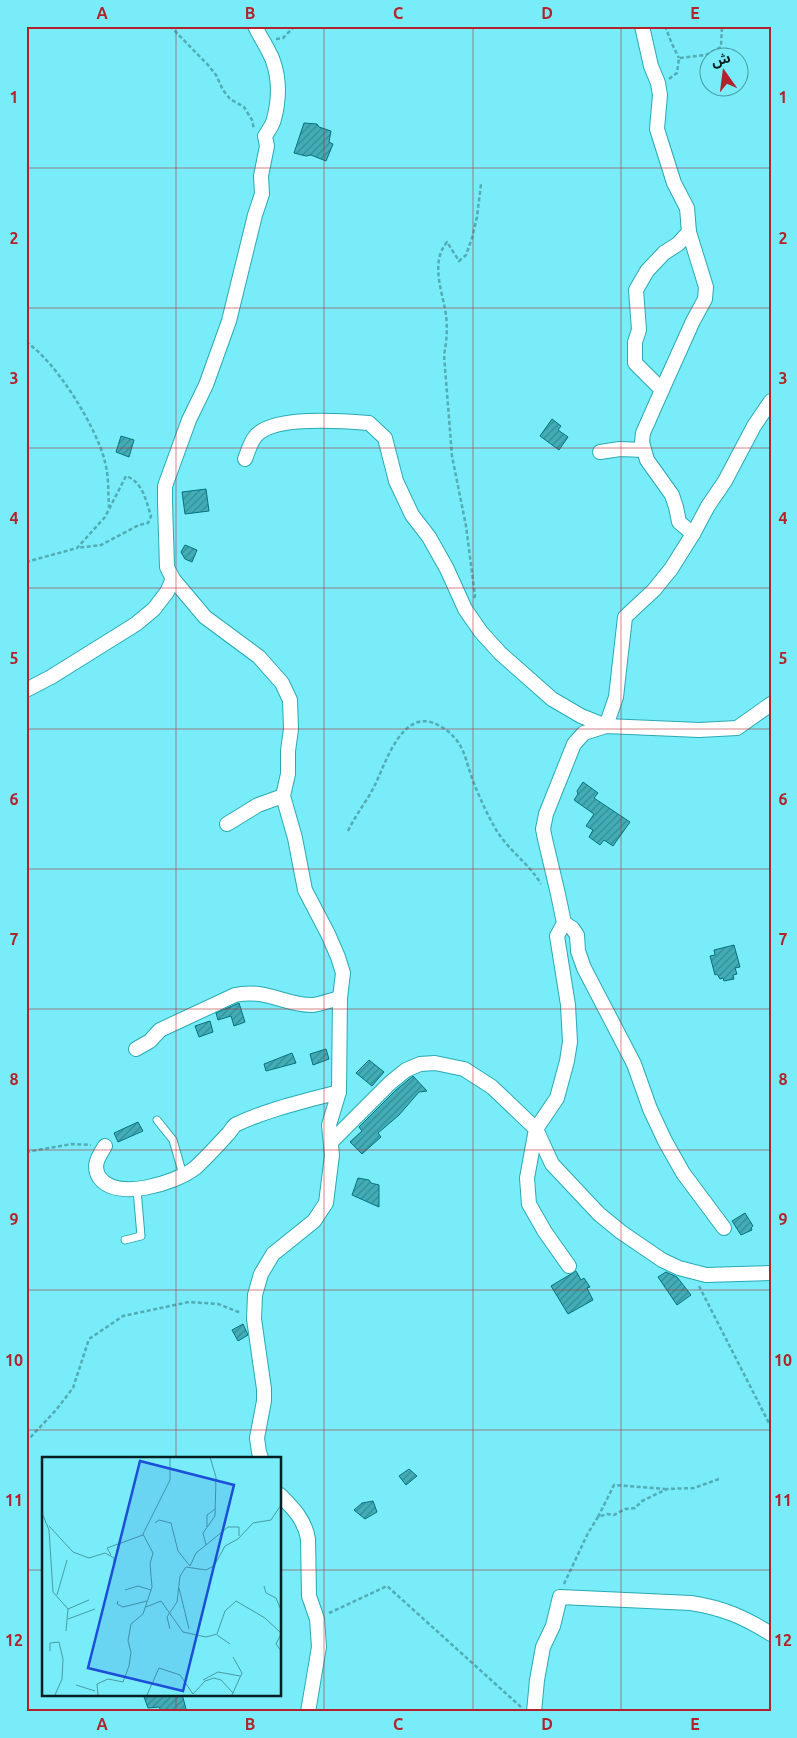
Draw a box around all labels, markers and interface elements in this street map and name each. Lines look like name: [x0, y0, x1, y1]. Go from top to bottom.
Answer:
text: A: [96, 4, 108, 22]
text: B: [245, 4, 255, 22]
text: C: [393, 4, 403, 22]
text: D: [541, 4, 553, 22]
text: E: [690, 4, 700, 22]
north arrow: [700, 48, 750, 98]
text: ش: [710, 49, 732, 69]
text: 1: [9, 88, 19, 106]
text: 1: [778, 88, 788, 106]
text: 2: [9, 229, 19, 247]
text: 2: [778, 229, 788, 247]
text: 3: [9, 369, 19, 387]
text: 3: [778, 369, 788, 387]
text: 4: [9, 509, 19, 527]
text: 4: [778, 509, 788, 527]
text: 5: [9, 649, 19, 667]
text: 5: [778, 649, 788, 667]
text: 6: [9, 790, 19, 808]
text: 6: [778, 790, 788, 808]
text: 7: [9, 930, 19, 948]
text: 7: [778, 930, 788, 948]
text: 8: [9, 1070, 19, 1088]
text: 8: [778, 1070, 788, 1088]
text: 9: [9, 1210, 19, 1228]
text: 9: [778, 1210, 788, 1228]
text: 10: [5, 1351, 23, 1369]
text: 10: [774, 1351, 792, 1369]
inset map: [42, 1457, 281, 1696]
text: 11: [5, 1491, 23, 1509]
text: 11: [774, 1491, 792, 1509]
text: 12: [5, 1631, 23, 1649]
text: 12: [774, 1631, 792, 1649]
text: A: [96, 1715, 108, 1733]
text: B: [245, 1715, 255, 1733]
text: C: [393, 1715, 403, 1733]
text: D: [541, 1715, 553, 1733]
text: E: [690, 1715, 700, 1733]

